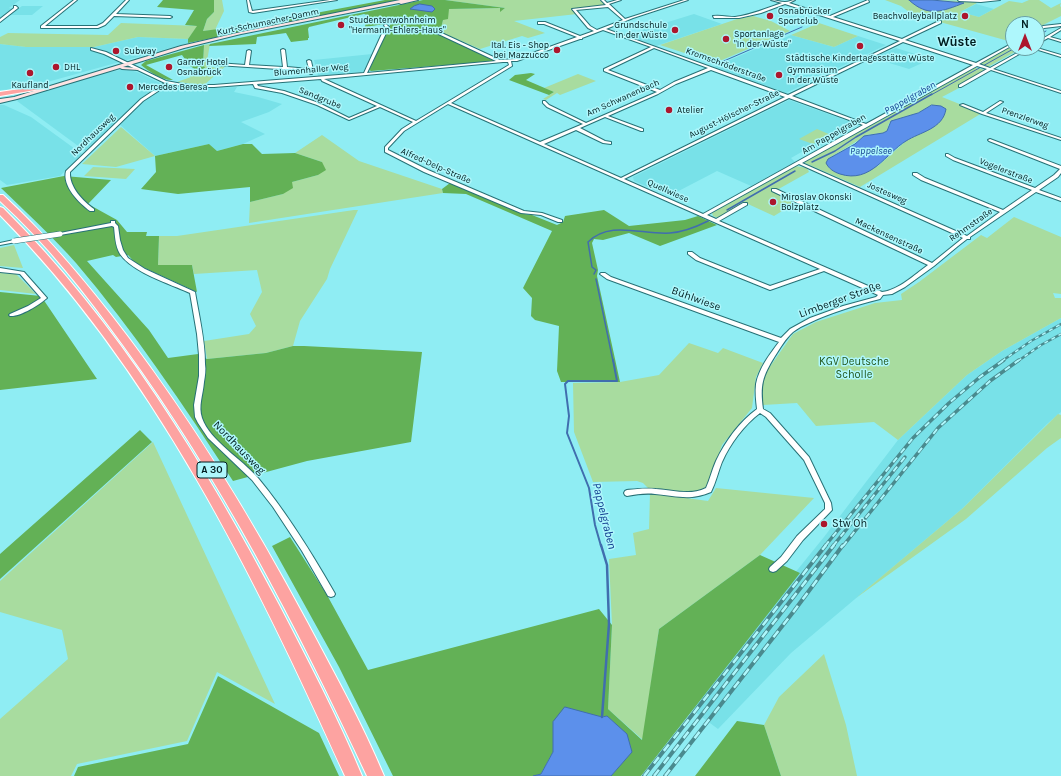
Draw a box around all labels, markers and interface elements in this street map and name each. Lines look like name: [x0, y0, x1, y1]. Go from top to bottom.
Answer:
street label: Kurt-Schumacher-Damm: [216, 6, 320, 38]
place label: Osnabrücker Sportclub: [778, 6, 831, 27]
marker: Osnabrücker Sportclub: [765, 11, 775, 21]
place label: Beachvolleyballplatz: [873, 11, 957, 21]
marker: Beachvolleyballplatz: [960, 11, 970, 21]
place label: Studentenwohnheim "Hermann-Ehlers-Haus": [349, 15, 446, 36]
north arrow: [1005, 16, 1045, 56]
text: N: [1021, 18, 1029, 31]
marker: Studentenwohnheim "Hermann-Ehlers-Haus": [336, 20, 346, 30]
place label: Grundschule in der Wüste: [614, 20, 667, 41]
marker: Grundschule in der Wüste: [670, 25, 680, 35]
place label: Sportanlage "In der Wüste": [734, 29, 791, 50]
marker: Sportanlage "In der Wüste": [721, 34, 731, 44]
district label: Wüste: [938, 34, 976, 50]
place label: Ital. Eis - Shop bei Mazzucco: [491, 40, 549, 61]
marker: Städtische Kindertagesstätte Wüste: [855, 41, 865, 51]
marker: Ital. Eis - Shop bei Mazzucco: [552, 45, 562, 55]
street label: Kromschröderstraße: [684, 45, 768, 85]
marker: Subway: [111, 46, 121, 56]
place label: Subway: [124, 46, 156, 56]
place label: Städtische Kindertagesstätte Wüste: [786, 53, 934, 63]
place label: Garner Hotel Osnabrück: [177, 57, 228, 78]
street label: Blumenhaller Weg: [273, 61, 349, 79]
marker: DHL: [51, 62, 61, 72]
place label: DHL: [64, 62, 80, 72]
marker: Garner Hotel Osnabrück: [164, 62, 174, 72]
place label: Gymnasium In der Wüste: [787, 65, 838, 86]
marker: Kaufland: [25, 68, 35, 78]
marker: Gymnasium In der Wüste: [774, 70, 784, 80]
street label: Am Schwanenbach: [585, 77, 661, 119]
water label: Pappelgraben: [882, 79, 938, 117]
place label: Kaufland: [11, 80, 49, 90]
marker: Mercedes Beresa: [125, 82, 135, 92]
place label: Mercedes Beresa: [138, 82, 207, 92]
street label: Sandgrube: [297, 85, 343, 111]
street label: August-Hölscher-Straße: [687, 87, 781, 141]
marker: Atelier: [664, 105, 674, 115]
place label: Atelier: [677, 105, 703, 115]
street label: Prenzlerweg: [1000, 105, 1050, 131]
street label: Am Pappelgraben: [800, 111, 868, 157]
street label: Nordhausweg: [69, 112, 117, 158]
water label: Pappelsee: [850, 145, 892, 157]
street label: Alfred-Delp-Straße: [399, 146, 473, 186]
street label: Vogelerstraße: [978, 156, 1034, 186]
street label: Quellwiese: [646, 177, 690, 205]
street label: Jostesweg: [866, 179, 908, 207]
place label: Miroslav Okonski Bolzplatz: [781, 192, 852, 213]
marker: Miroslav Okonski Bolzplatz: [768, 197, 778, 207]
street label: Rehmstraße: [947, 206, 995, 244]
street label: Mackensenstraße: [853, 216, 925, 256]
street label: Limberger Straße: [797, 279, 883, 321]
street label: Bühlwiese: [670, 284, 722, 314]
park label: KGV Deutsche Scholle: [819, 355, 889, 381]
street label: Nordhausweg: [210, 419, 268, 477]
road number: A 30: [197, 462, 227, 478]
water label: Pappelgraben: [589, 481, 619, 551]
place label: Stw Oh: [832, 517, 867, 531]
marker: Stw Oh: [819, 519, 829, 529]

